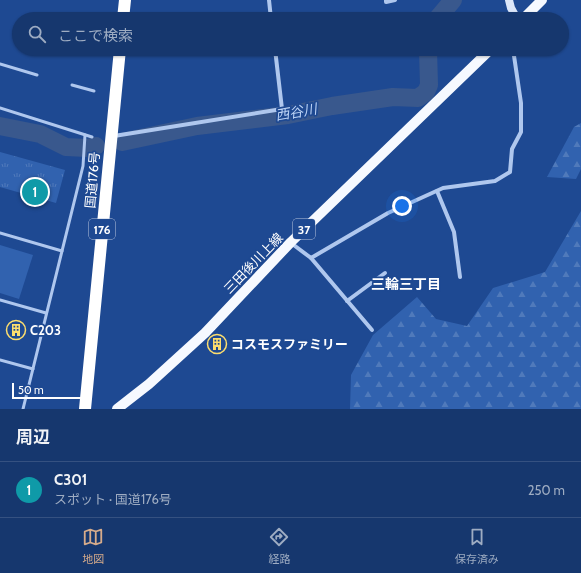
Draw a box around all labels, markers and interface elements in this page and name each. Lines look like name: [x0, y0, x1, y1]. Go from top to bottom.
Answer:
search box: [12, 12, 569, 56]
icon: search: [26, 23, 48, 45]
text: ここで検索: [58, 27, 133, 45]
water label: 西谷川: [274, 99, 320, 125]
street label: 国道176号: [82, 151, 102, 209]
pin: 1: [22, 177, 48, 207]
your location: [392, 196, 412, 216]
road number: 176: [89, 219, 115, 239]
road number: 37: [293, 219, 315, 239]
street label: 三田後川上線: [220, 229, 286, 297]
district label: 三輪三丁目: [371, 275, 441, 293]
building icon: C203: [5, 319, 27, 341]
place label: C203: [30, 322, 61, 338]
building icon: コスモスファミリー: [206, 333, 228, 355]
place label: コスモスファミリー: [231, 336, 348, 352]
scale bar: [12, 381, 86, 400]
text: 50 m: [18, 383, 44, 397]
text: 周辺: [16, 427, 50, 447]
text: C301: [54, 471, 87, 489]
text: 1: [27, 482, 31, 498]
text: 250 m: [528, 482, 565, 498]
text: スポット · 国道176号: [54, 491, 172, 507]
tab: 地図: [82, 526, 104, 566]
tab: 経路: [268, 526, 290, 566]
tab: 保存済み: [455, 526, 499, 566]

